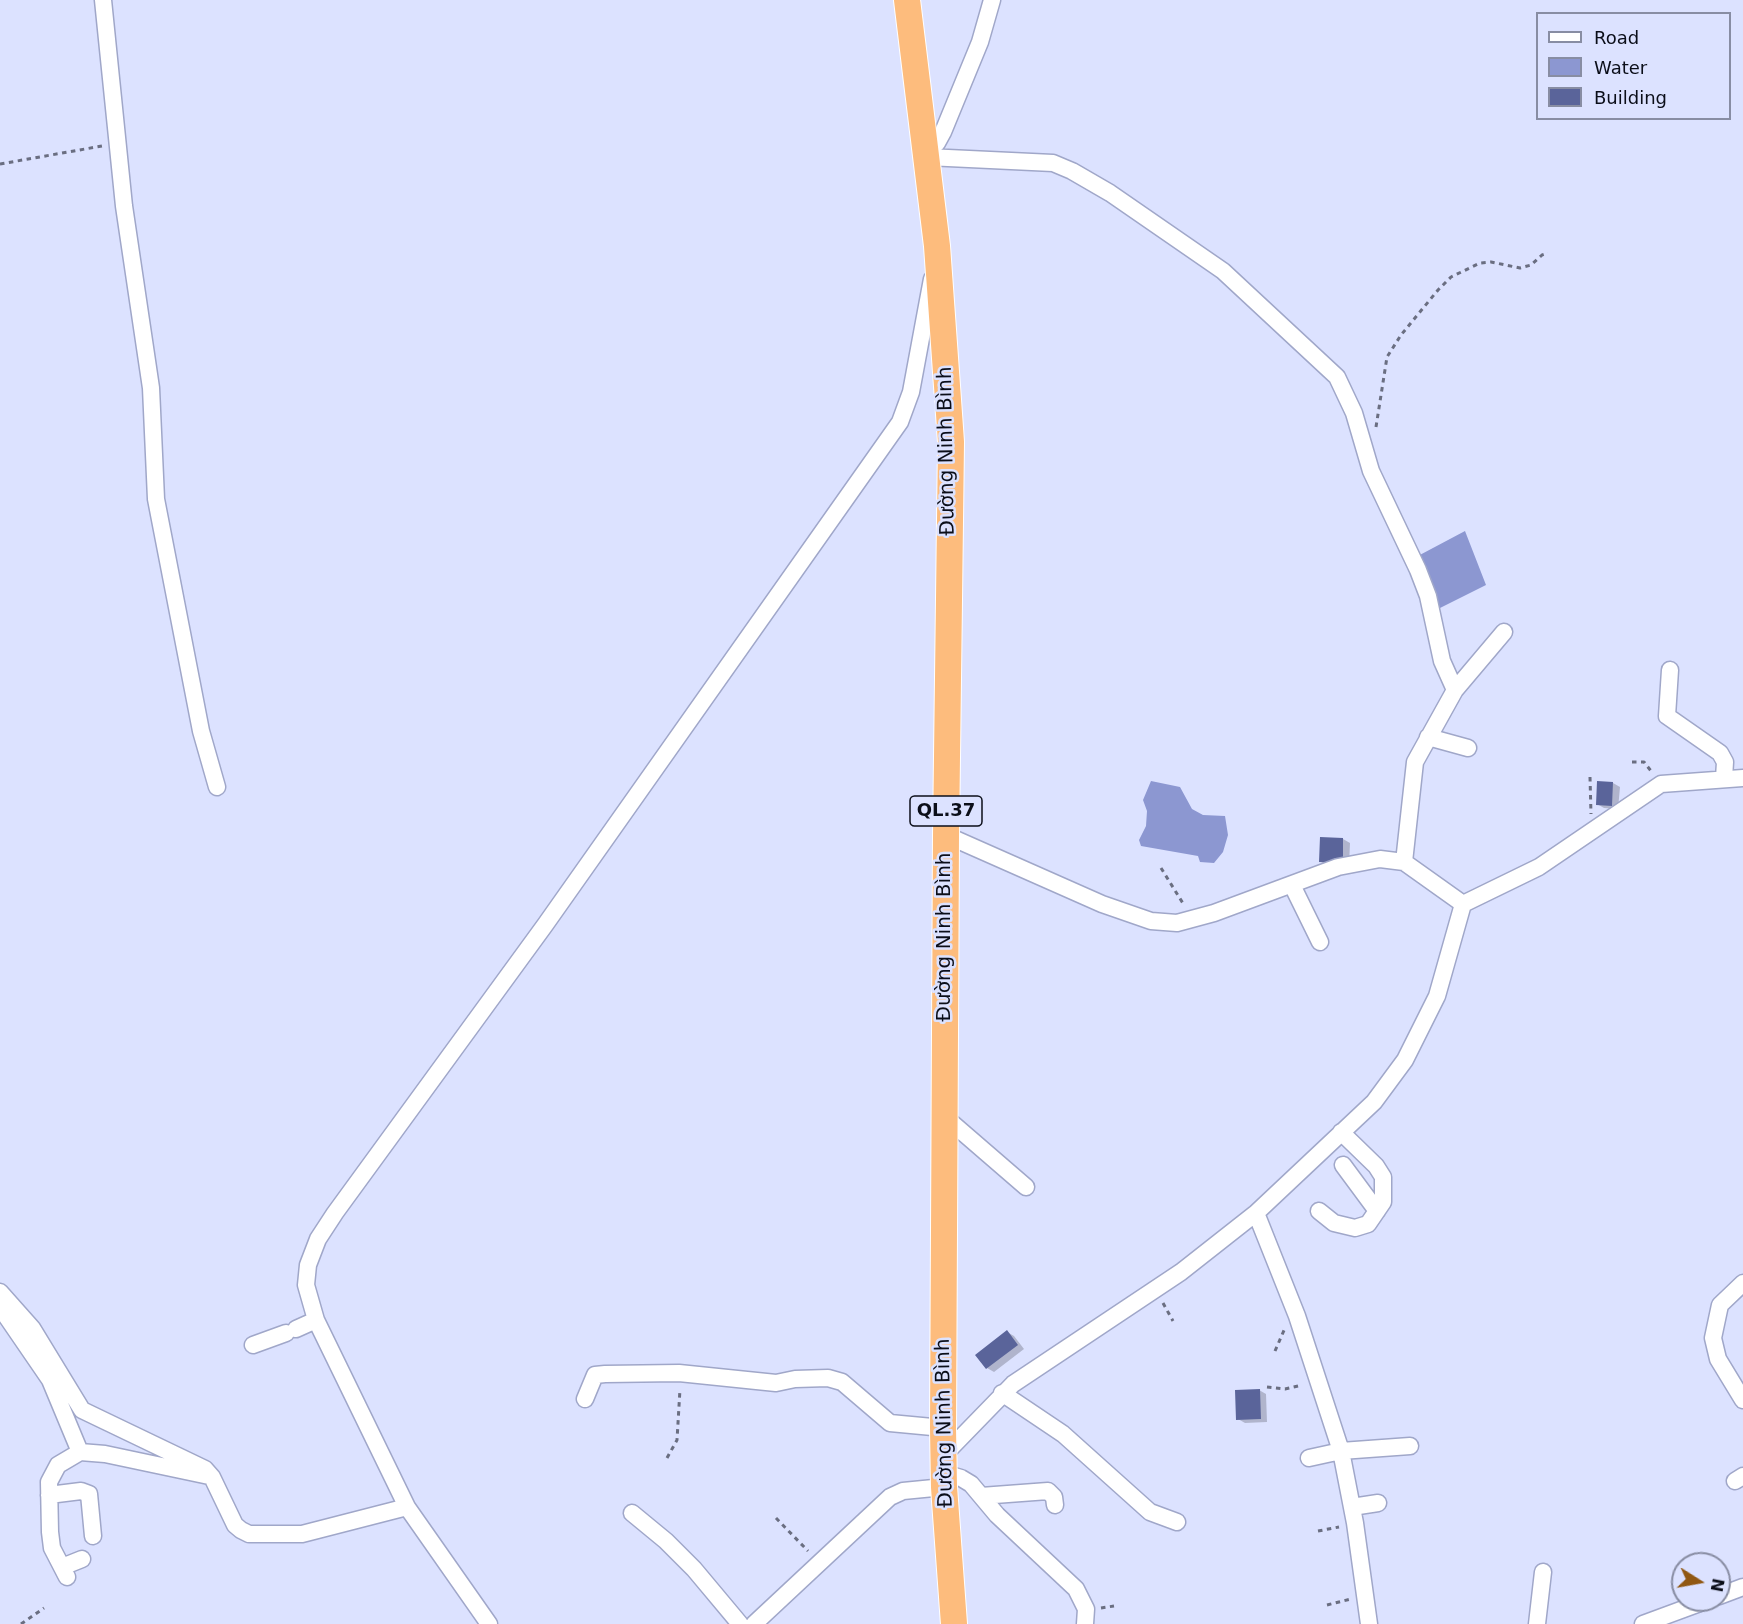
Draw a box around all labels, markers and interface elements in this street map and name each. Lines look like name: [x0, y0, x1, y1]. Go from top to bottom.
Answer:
legend: [1536, 12, 1731, 120]
text: Road: [1594, 27, 1639, 48]
text: Water: [1594, 57, 1647, 78]
text: Building: [1594, 87, 1667, 108]
street label: Đường Ninh Bình: [934, 366, 960, 536]
road number: QL.37: [910, 796, 982, 826]
street label: Đường Ninh Bình: [933, 853, 957, 1021]
street label: Đường Ninh Bình: [932, 1338, 958, 1508]
north arrow: [1671, 1552, 1731, 1612]
text: N: [1707, 1577, 1728, 1594]

